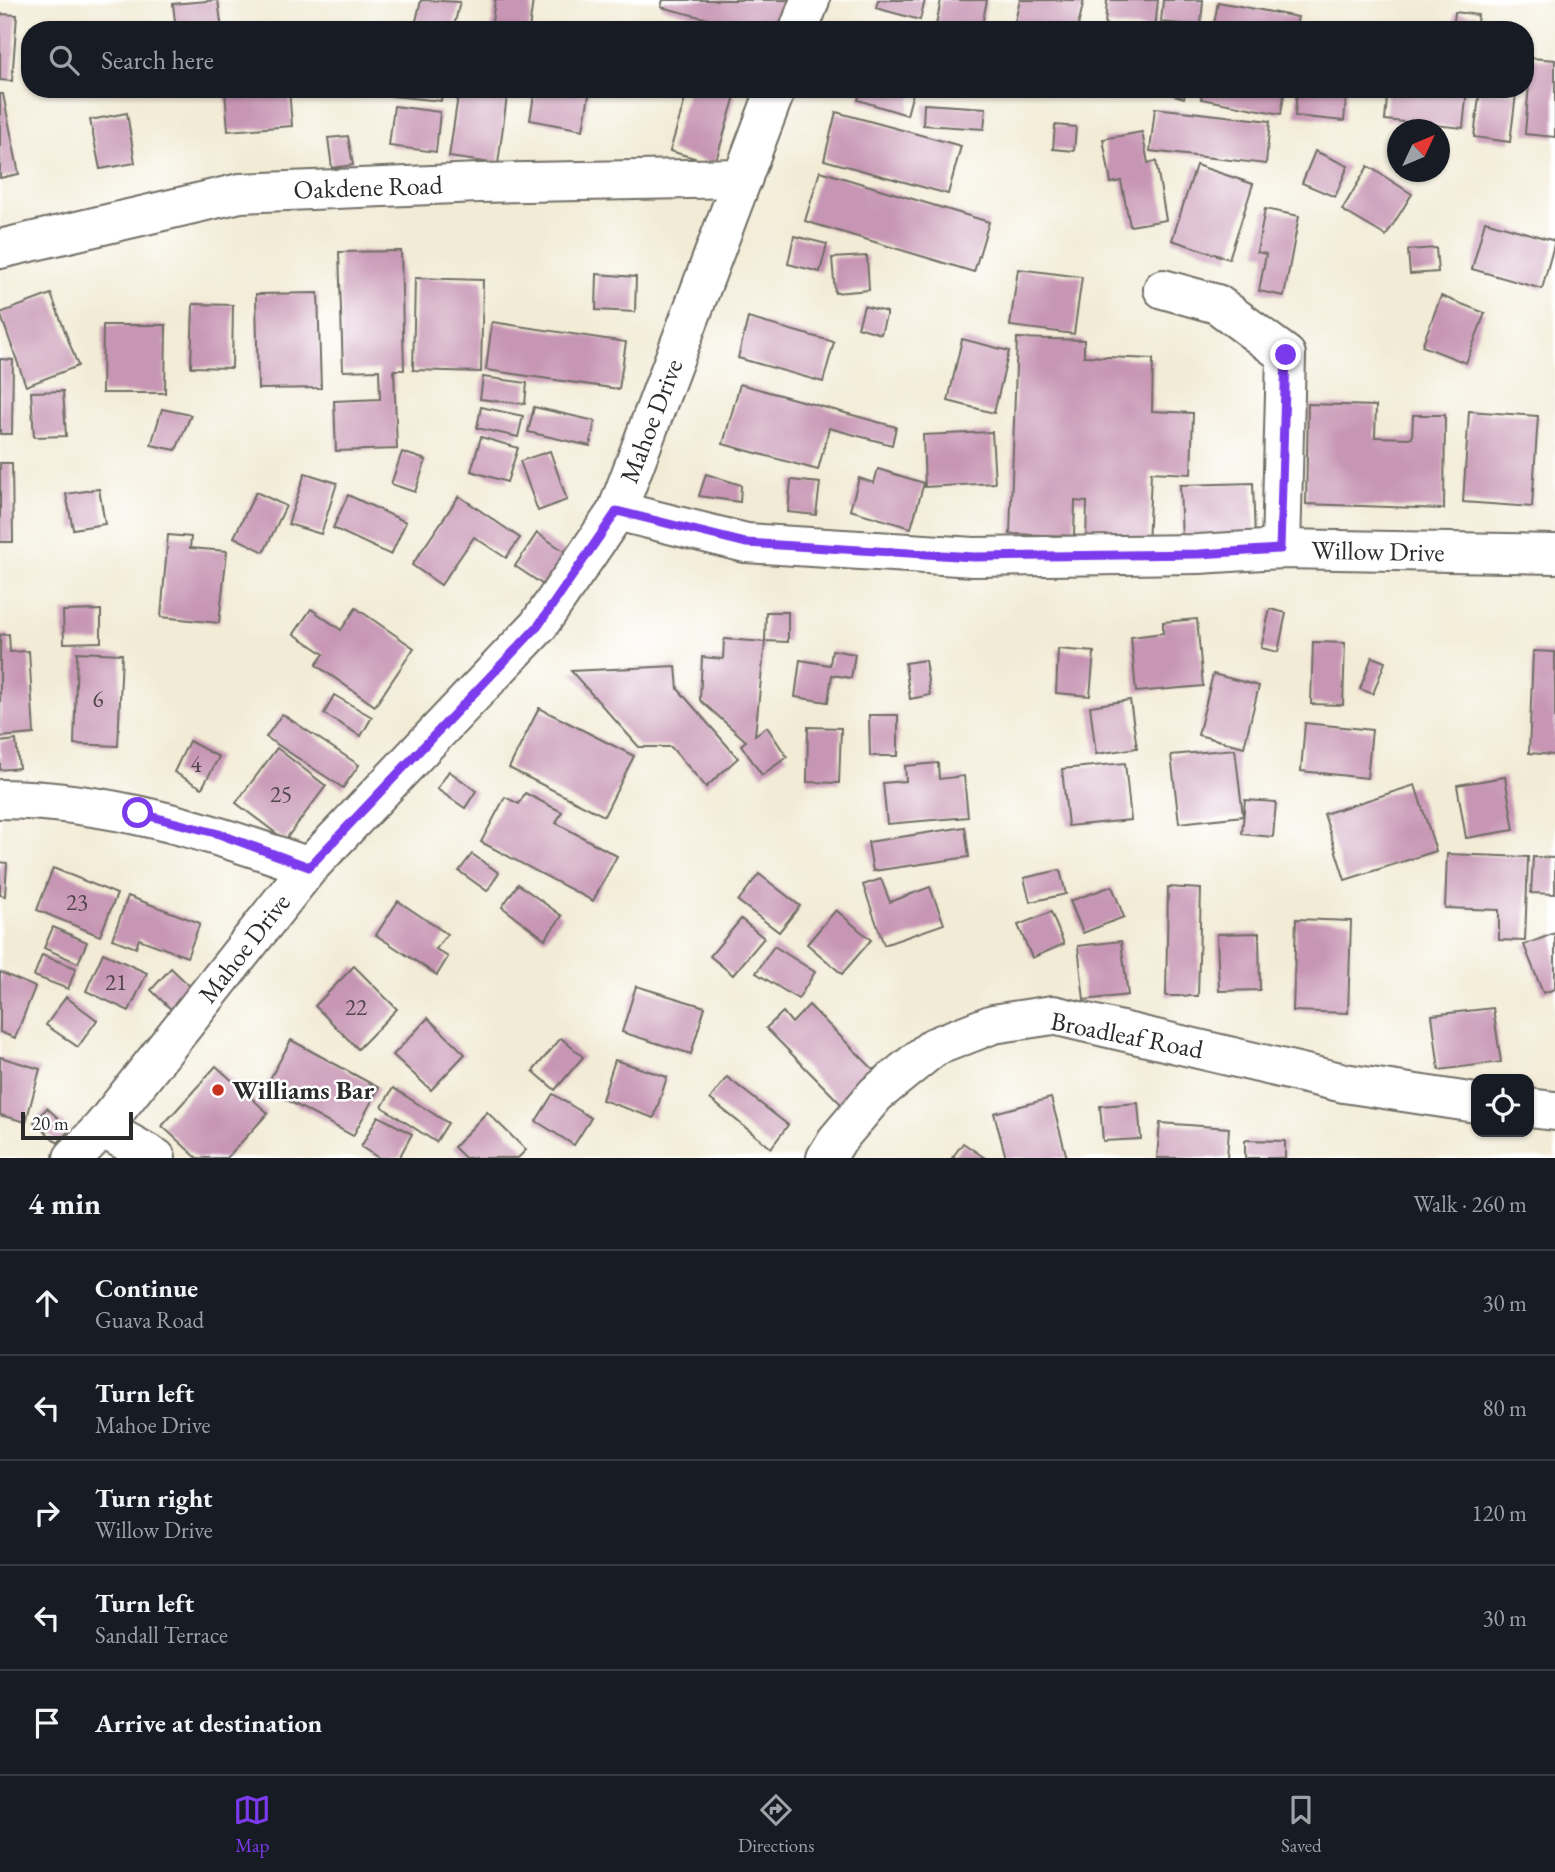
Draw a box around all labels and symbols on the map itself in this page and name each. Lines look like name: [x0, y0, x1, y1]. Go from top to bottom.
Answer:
north arrow: [1387, 119, 1450, 182]
street label: Oakdene Road: [293, 167, 444, 207]
route end: [1270, 339, 1301, 370]
street label: Mahoe Drive: [612, 354, 690, 488]
street label: Willow Drive: [1311, 533, 1445, 569]
house number: 6: [92, 684, 104, 714]
house number: 4: [190, 749, 202, 779]
house number: 25: [270, 779, 292, 809]
route start: [122, 797, 153, 828]
street label: Mahoe Drive: [190, 886, 298, 1010]
house number: 23: [66, 887, 88, 917]
house number: 21: [105, 967, 127, 997]
house number: 22: [345, 992, 367, 1022]
street label: Broadleaf Road: [1048, 1004, 1207, 1067]
place label: Williams Bar: [232, 1073, 375, 1107]
marker: Williams Bar: [210, 1082, 226, 1098]
scale bar: [21, 1109, 133, 1141]

